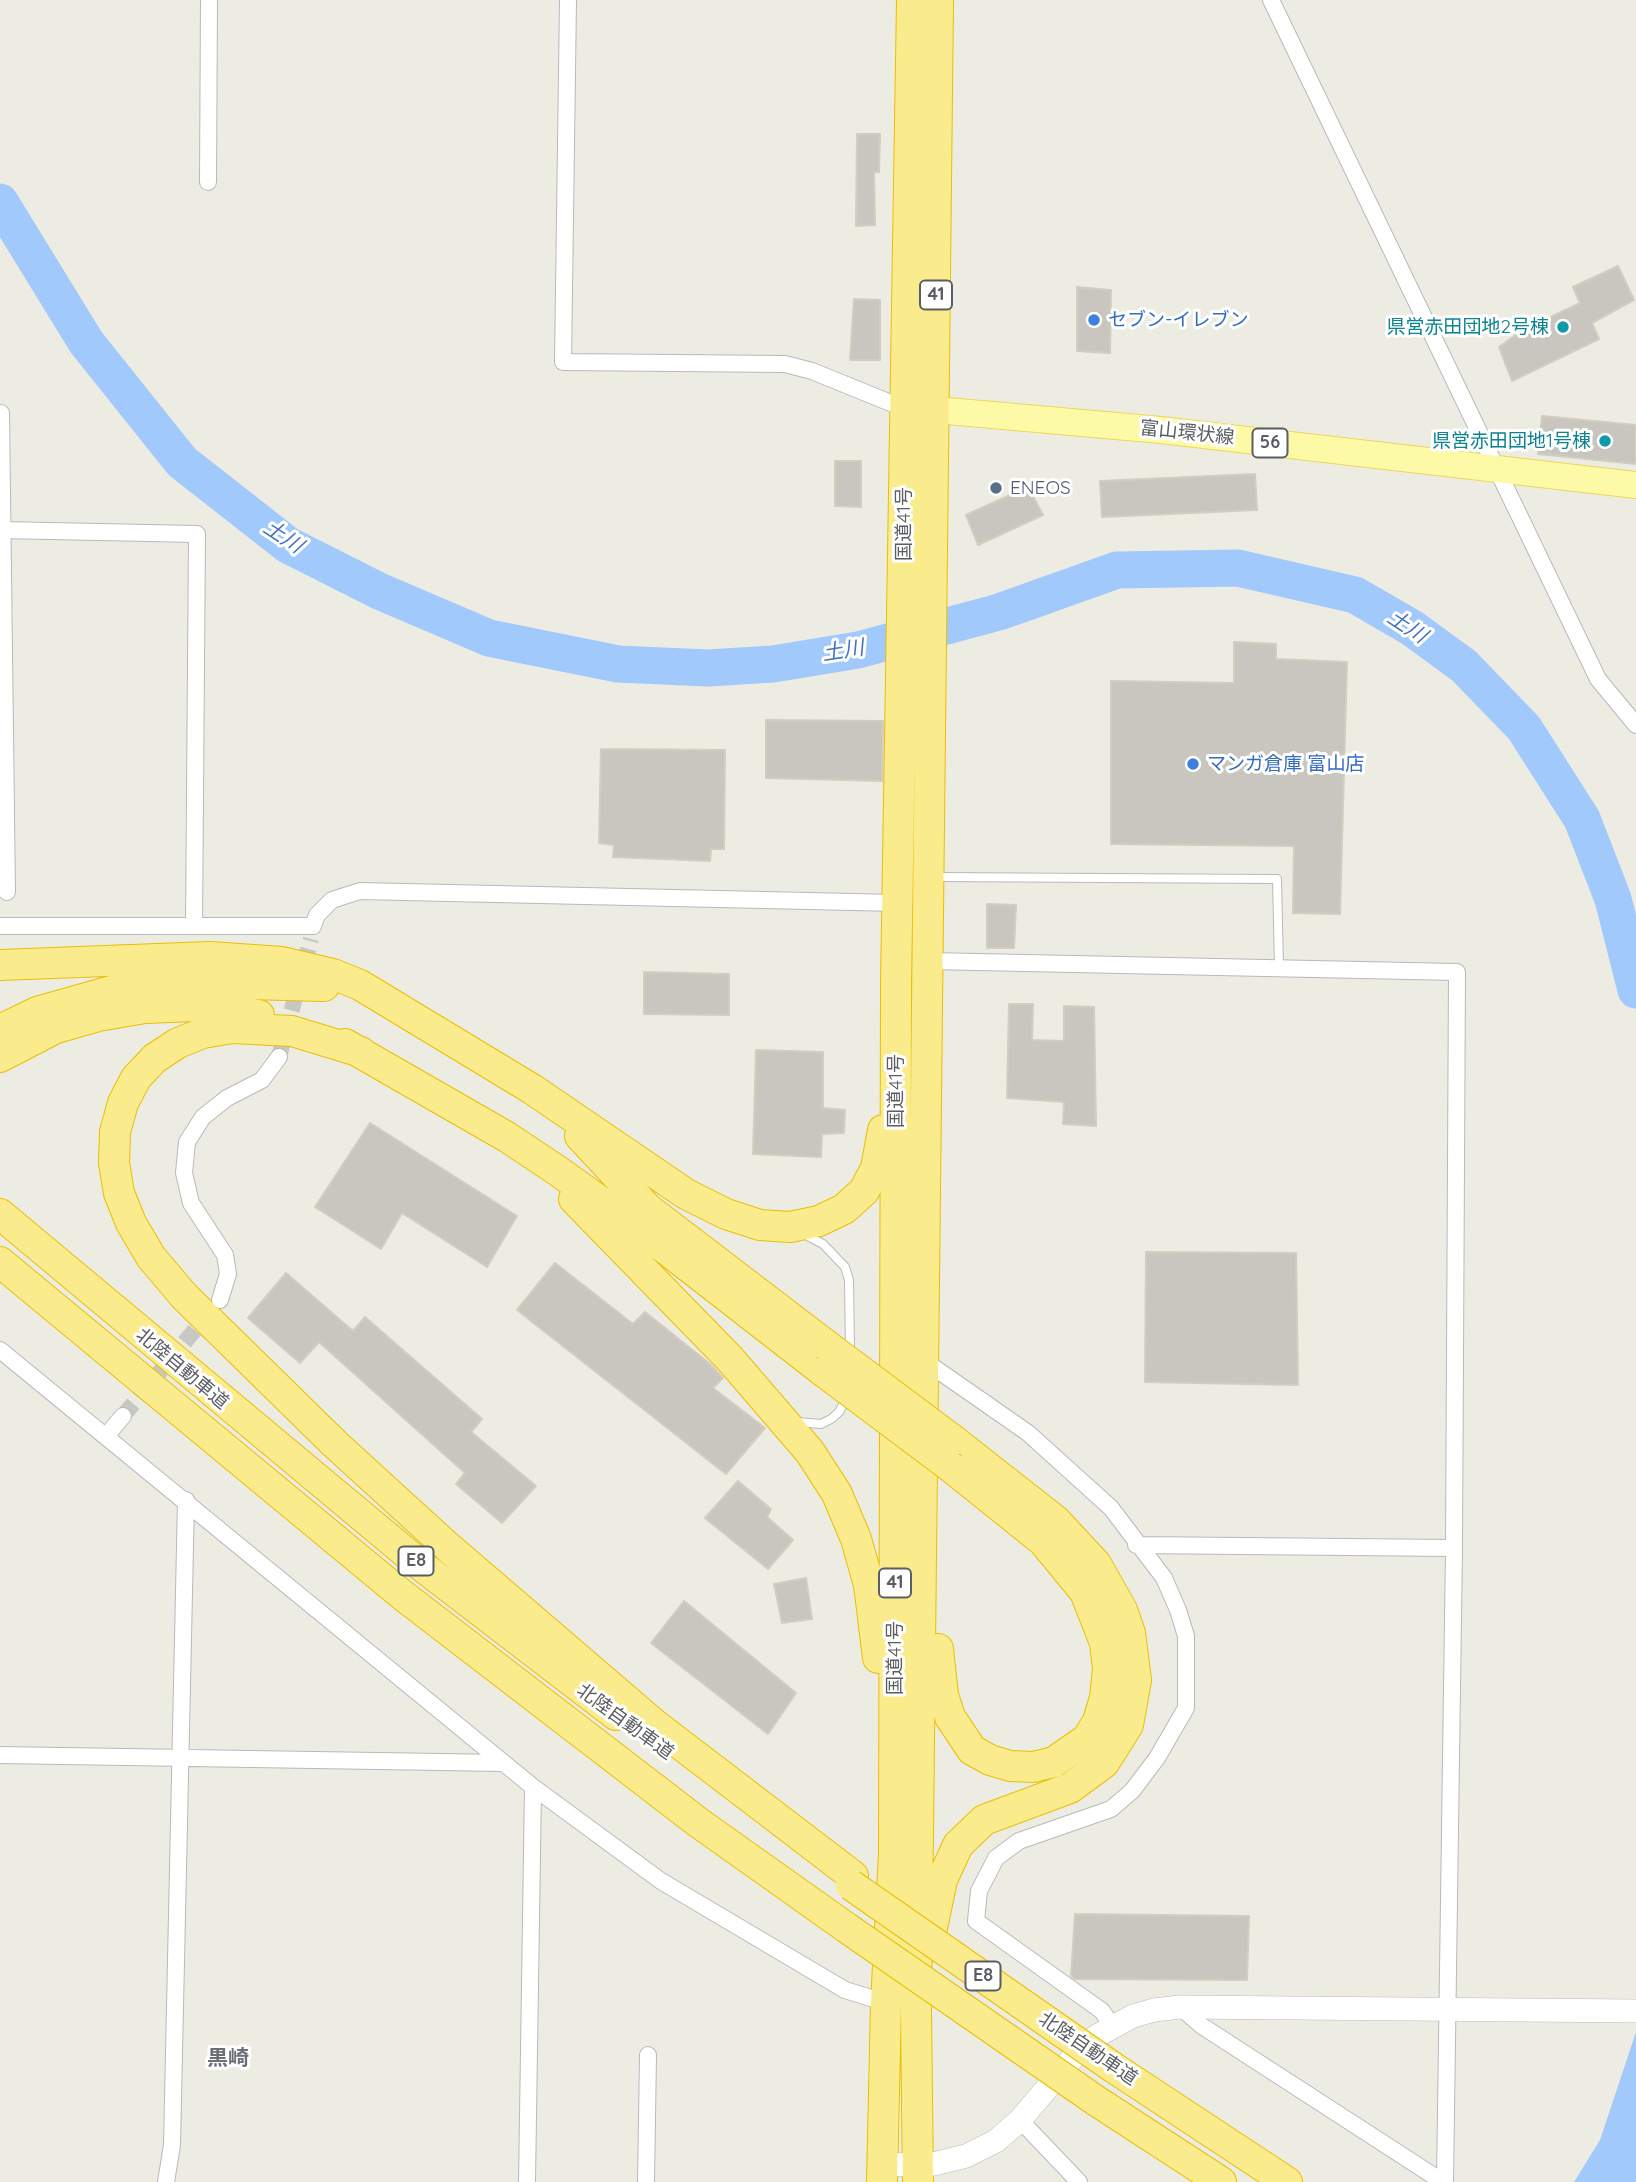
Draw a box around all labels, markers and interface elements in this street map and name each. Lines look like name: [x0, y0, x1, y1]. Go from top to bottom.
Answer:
road number: 41: [920, 281, 952, 310]
place label: セブン-イレブン: [1108, 309, 1248, 331]
marker: セブン-イレブン: [1086, 312, 1102, 328]
place label: 県営赤田団地2号棟: [1386, 316, 1549, 338]
marker: 県営赤田団地2号棟: [1555, 319, 1571, 335]
street label: 富山環状線: [1139, 417, 1235, 449]
road number: 56: [1252, 428, 1288, 458]
place label: 県営赤田団地1号棟: [1432, 430, 1591, 452]
marker: 県営赤田団地1号棟: [1597, 433, 1613, 449]
place label: ENEOS: [1010, 477, 1071, 499]
marker: ENEOS: [988, 480, 1004, 496]
street label: 国道41号: [893, 487, 915, 561]
water label: 土川: [259, 515, 307, 559]
water label: 土川: [1383, 605, 1431, 649]
water label: 土川: [820, 635, 866, 667]
place label: マンガ倉庫 富山店: [1207, 753, 1364, 775]
marker: マンガ倉庫 富山店: [1185, 756, 1201, 772]
street label: 国道41号: [885, 1054, 907, 1128]
street label: 北陸自動車道: [131, 1324, 233, 1414]
road number: E8: [398, 1546, 434, 1576]
road number: 41: [879, 1568, 911, 1598]
street label: 国道41号: [884, 1621, 906, 1695]
street label: 北陸自動車道: [572, 1679, 678, 1765]
road number: E8: [965, 1962, 1000, 1990]
street label: 北陸自動車道: [1034, 2008, 1142, 2090]
district label: 黒崎: [207, 2046, 249, 2072]

